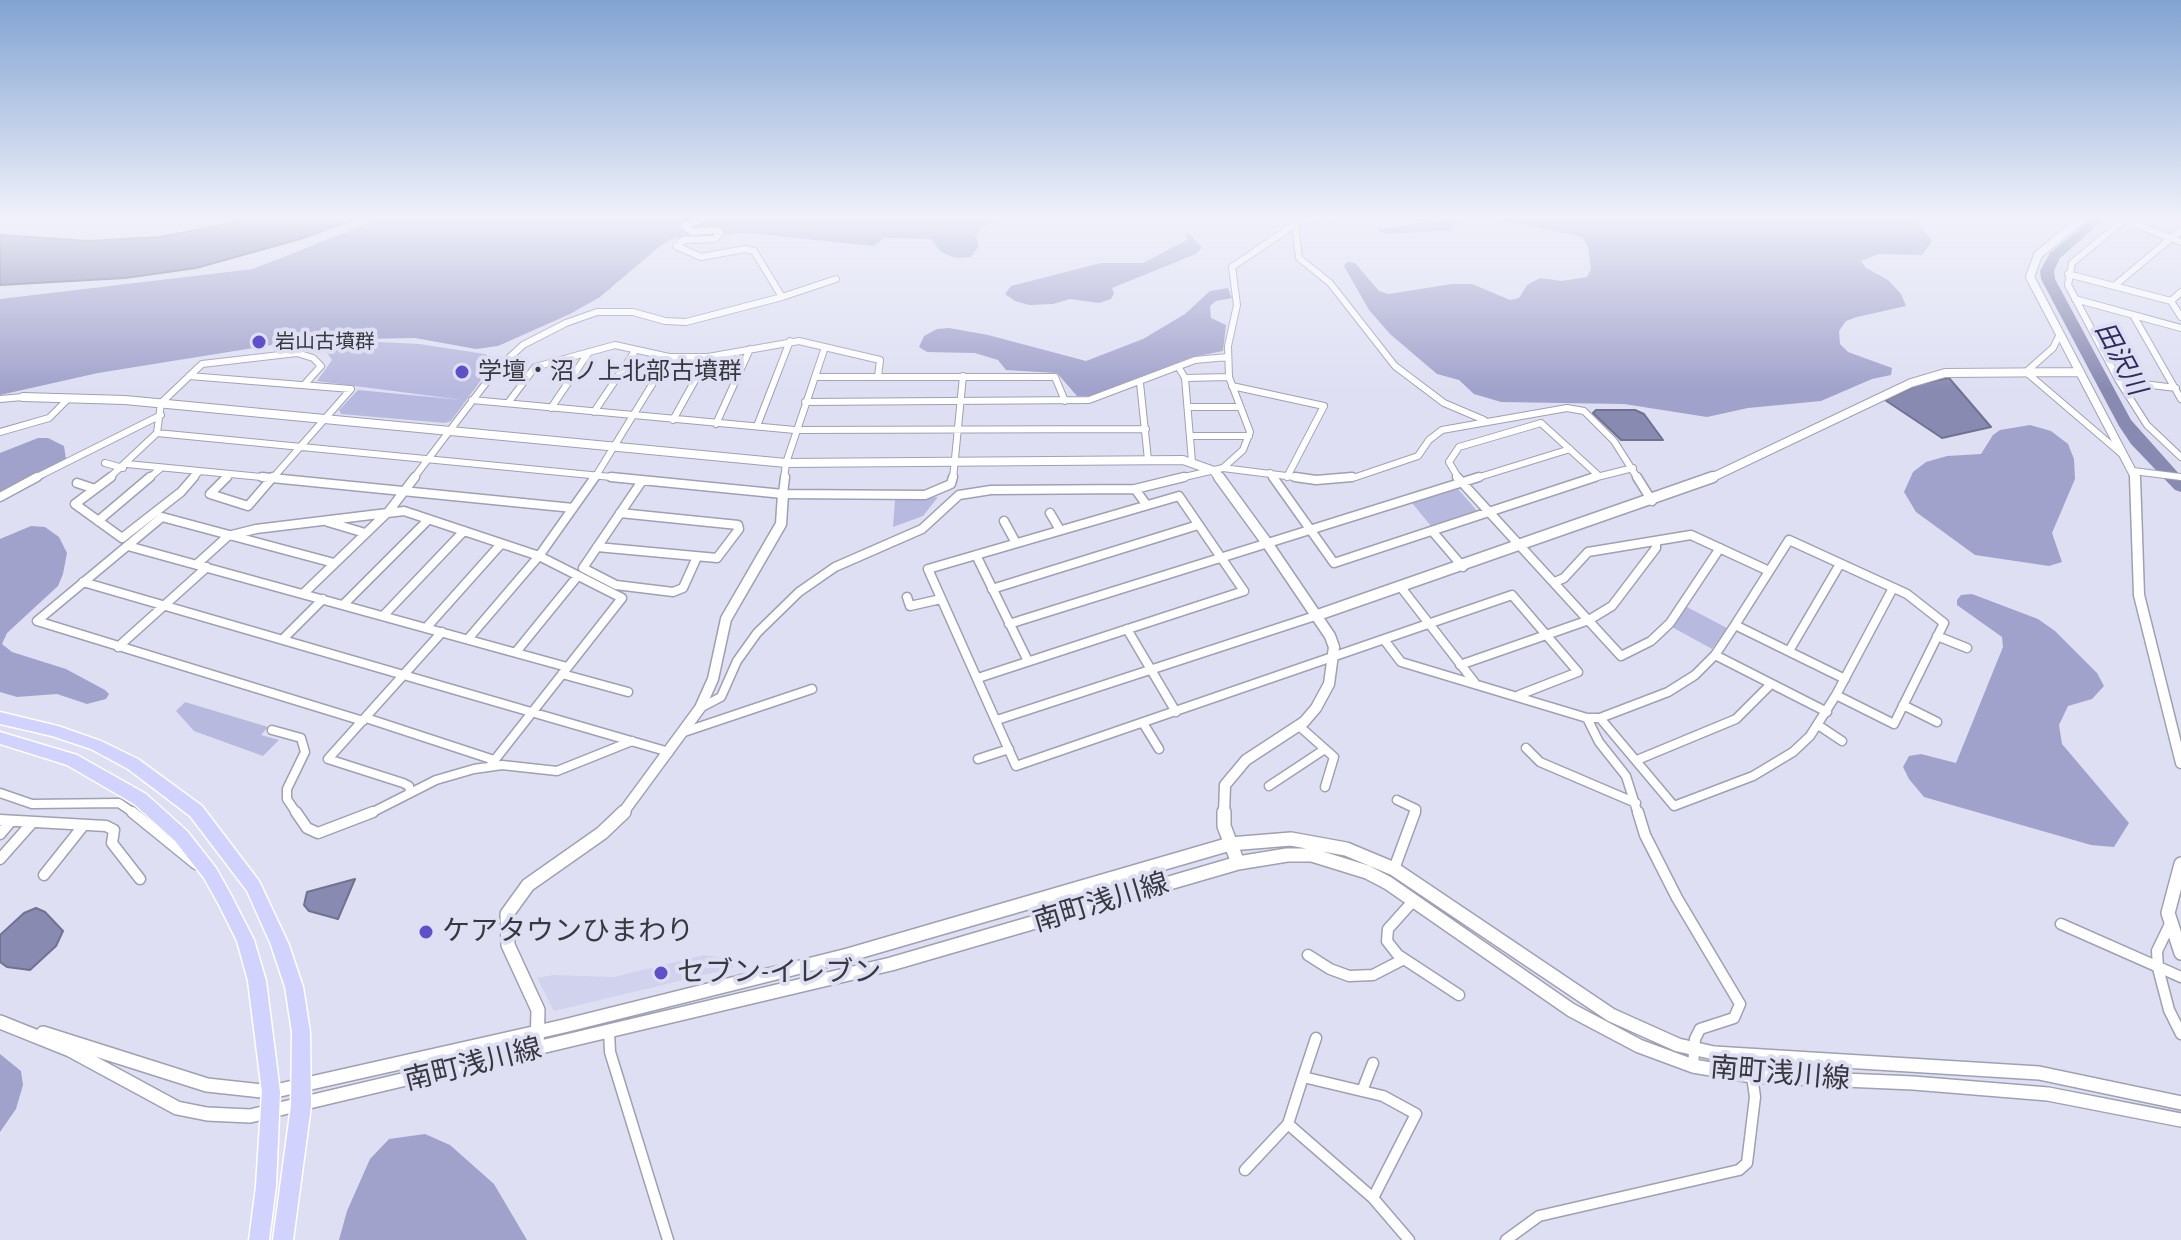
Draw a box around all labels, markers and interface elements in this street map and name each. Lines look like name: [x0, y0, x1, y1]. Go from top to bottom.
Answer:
water label: 田沢川: [2088, 317, 2152, 401]
place label: 岩山古墳群: [275, 330, 375, 354]
marker: 岩山古墳群: [250, 333, 268, 351]
place label: 学壇・沼ノ上北部古墳群: [478, 358, 742, 386]
marker: 学壇・沼ノ上北部古墳群: [453, 363, 471, 381]
street label: 南町浅川線: [1029, 866, 1173, 940]
place label: ケアタウンひまわり: [442, 915, 694, 949]
marker: ケアタウンひまわり: [417, 923, 435, 941]
place label: セブン-イレブン: [677, 956, 881, 990]
marker: セブン-イレブン: [652, 964, 670, 982]
street label: 南町浅川線: [401, 1032, 545, 1098]
street label: 南町浅川線: [1709, 1051, 1851, 1097]

